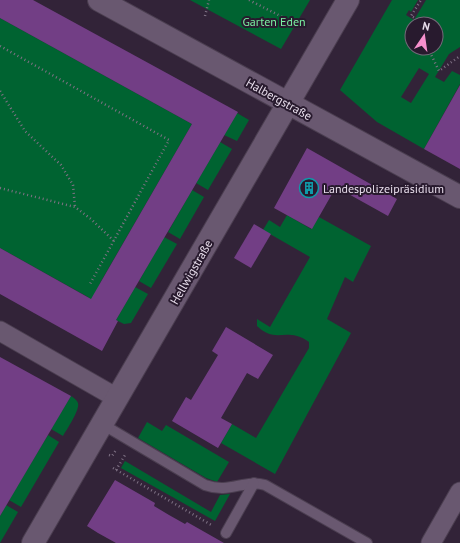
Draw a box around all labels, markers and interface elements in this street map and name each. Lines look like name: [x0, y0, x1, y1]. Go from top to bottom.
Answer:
park label: Garten Eden: [242, 14, 306, 29]
north arrow: [404, 16, 444, 56]
text: N: [421, 19, 431, 34]
street label: Halbergstraße: [243, 75, 315, 123]
building icon: Landespolizeipräsidium: [298, 177, 320, 199]
place label: Landespolizeipräsidium: [323, 181, 444, 196]
street label: Hellwigstraße: [167, 237, 215, 307]

